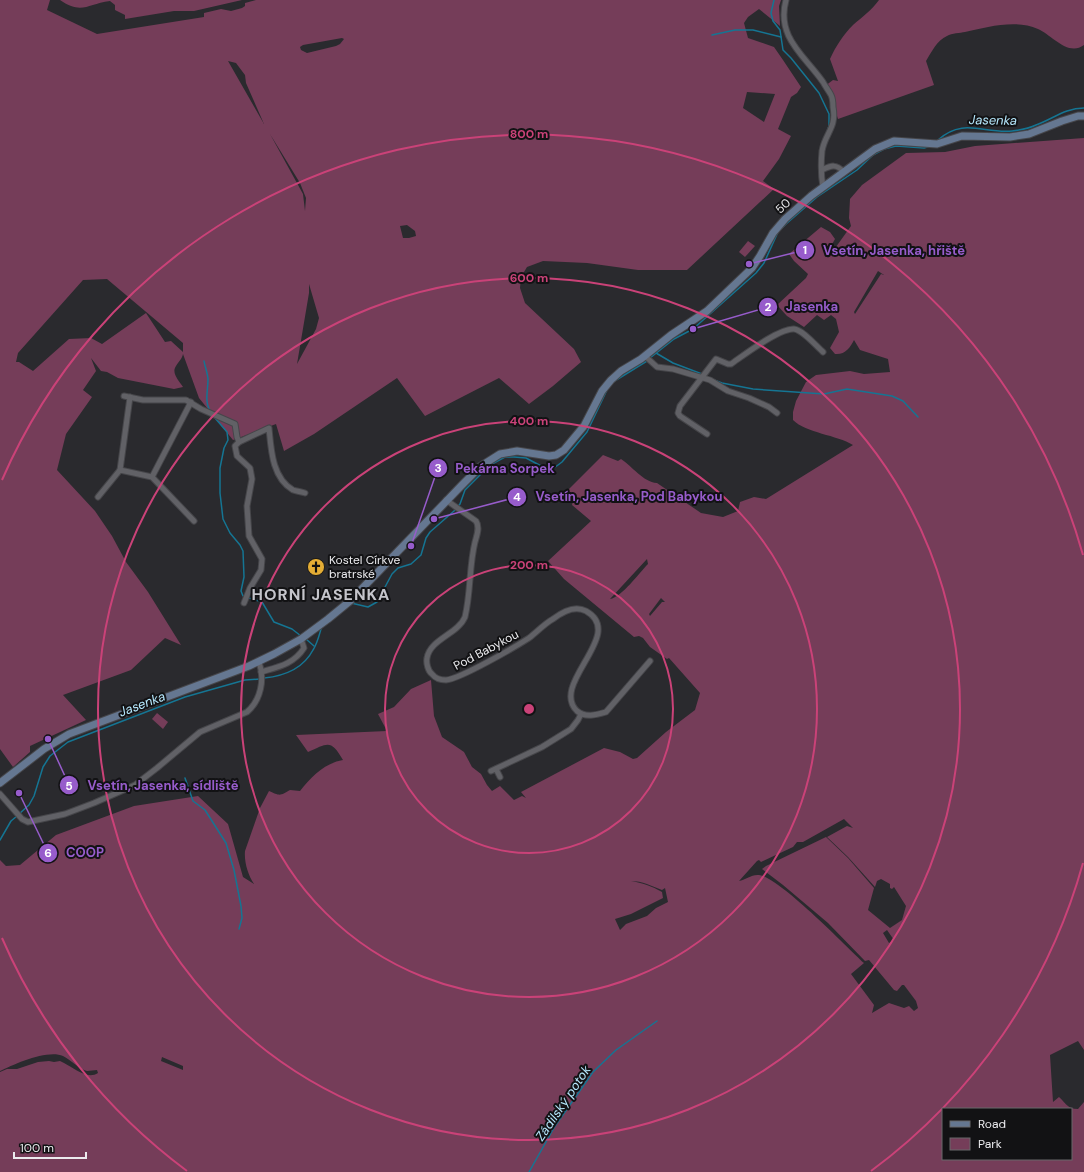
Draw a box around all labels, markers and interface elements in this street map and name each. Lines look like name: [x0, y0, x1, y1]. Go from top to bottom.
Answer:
water label: Jasenka: [969, 111, 1017, 129]
text: 800 m: [510, 126, 548, 142]
street label: 50: [772, 195, 794, 217]
callout: Vsetín, Jasenka, hřiště: [795, 238, 973, 263]
text: 1: [803, 242, 807, 258]
text: Vsetín, Jasenka, hřiště: [823, 242, 965, 259]
text: 600 m: [510, 270, 548, 286]
callout: Jasenka: [758, 294, 846, 319]
text: Jasenka: [786, 298, 838, 315]
text: 2: [765, 299, 772, 315]
text: 400 m: [510, 413, 548, 429]
callout: Pekárna Sorpek: [428, 456, 563, 481]
text: 3: [434, 460, 442, 476]
text: Pekárna Sorpek: [455, 460, 555, 477]
callout: Vsetín, Jasenka, Pod Babykou: [507, 484, 730, 509]
text: Vsetín, Jasenka, Pod Babykou: [536, 488, 722, 505]
text: 4: [513, 489, 521, 505]
place label: Kostel Církve bratrské: [329, 552, 401, 582]
church icon: Kostel Církve bratrské: [306, 557, 326, 577]
text: 200 m: [510, 557, 548, 573]
district label: HORNÍ JASENKA: [252, 584, 390, 605]
street label: Pod Babykou: [451, 626, 521, 674]
water label: Jasenka: [116, 687, 168, 721]
centre of rings: [522, 702, 536, 716]
callout: Vsetín, Jasenka, sídliště: [59, 773, 246, 798]
text: Vsetín, Jasenka, sídliště: [87, 777, 239, 794]
text: 5: [65, 778, 73, 794]
callout: COOP: [38, 840, 112, 865]
text: COOP: [66, 844, 104, 861]
text: 6: [44, 845, 52, 861]
water label: Zádilský potok: [532, 1062, 595, 1144]
legend: [942, 1108, 1072, 1160]
text: Road: [978, 1116, 1006, 1132]
scale bar: [14, 1134, 86, 1160]
text: Park: [978, 1136, 1002, 1152]
text: 100 m: [20, 1140, 54, 1156]

